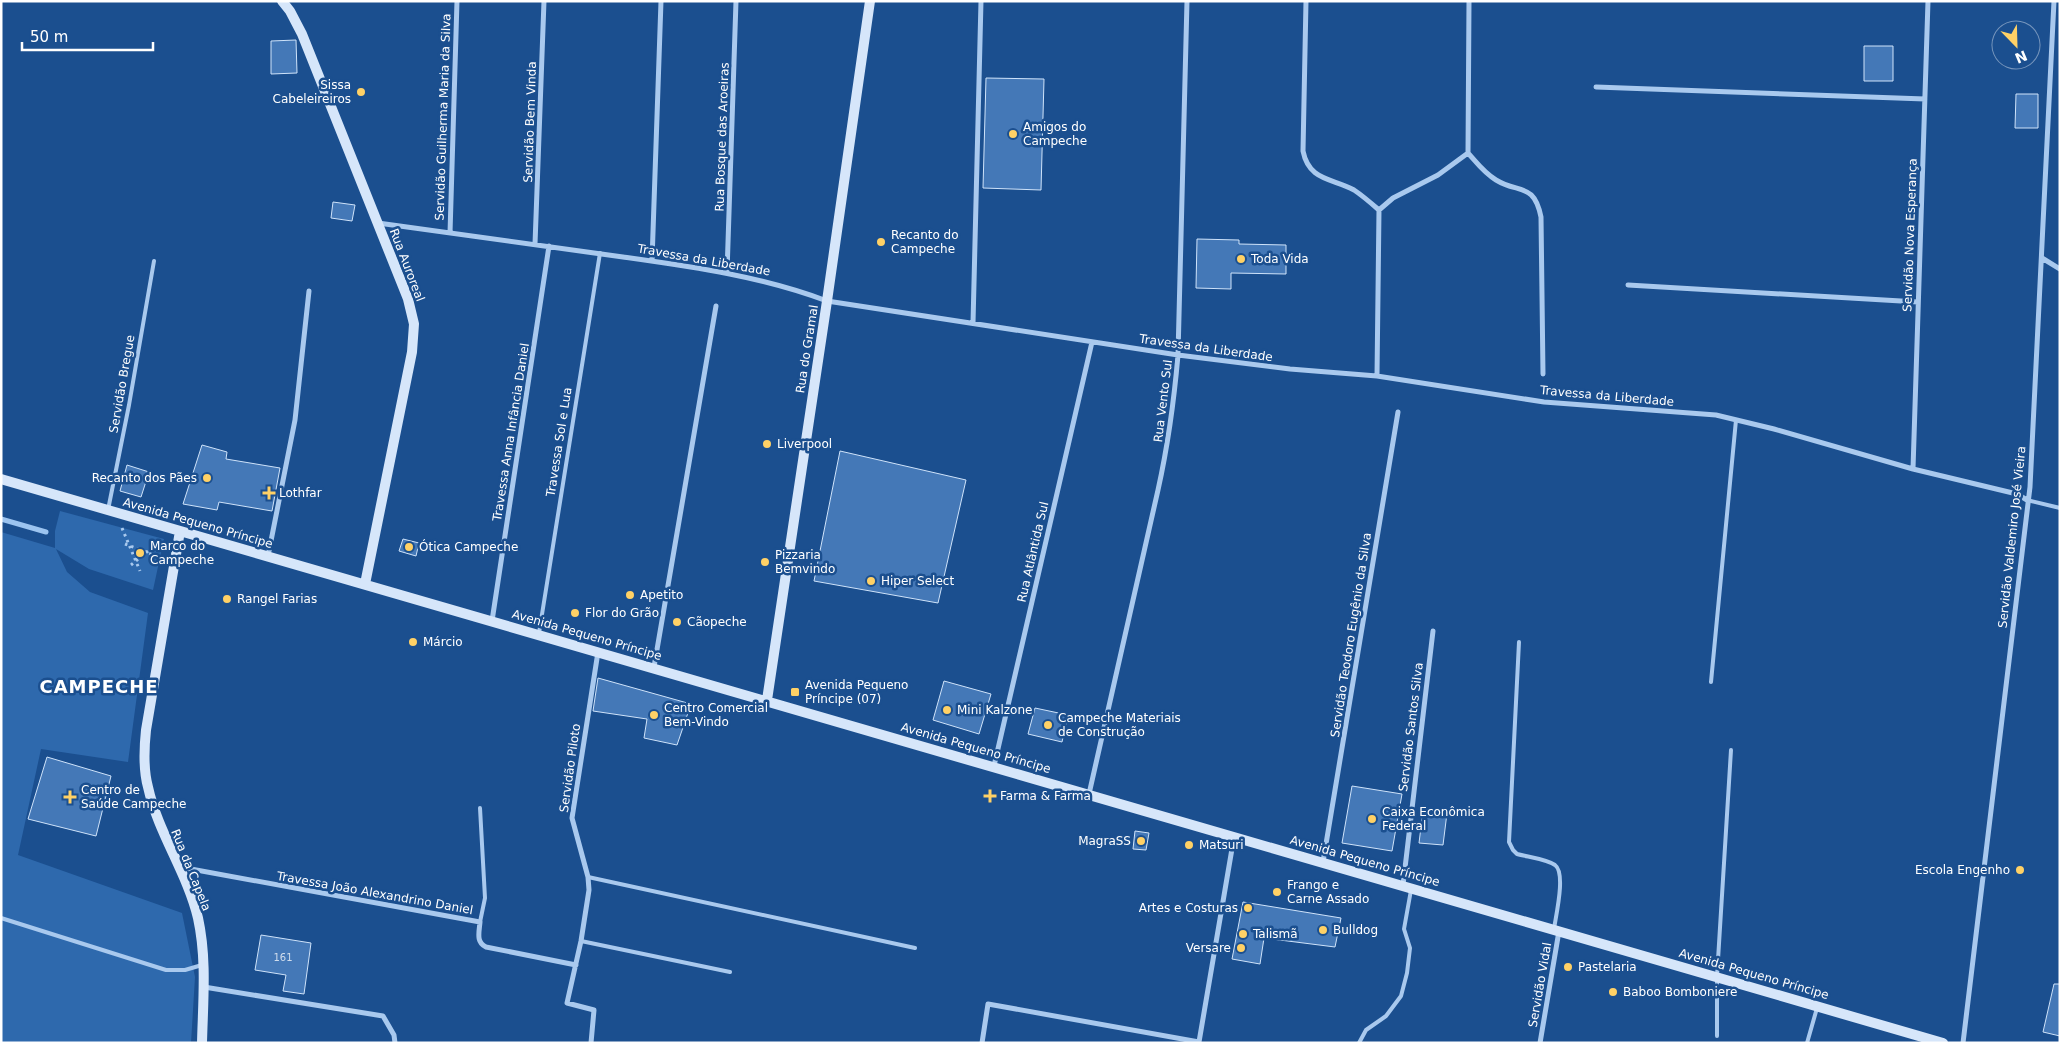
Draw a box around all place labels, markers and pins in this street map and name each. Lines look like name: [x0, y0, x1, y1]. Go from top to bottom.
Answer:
place label: Sissa Cabeleireiros: [273, 78, 351, 106]
marker: Sissa Cabeleireiros: [355, 86, 367, 98]
place label: Amigos do Campeche: [1023, 120, 1087, 148]
marker: Amigos do Campeche: [1007, 128, 1019, 140]
place label: Recanto do Campeche: [891, 228, 959, 256]
marker: Recanto do Campeche: [875, 236, 887, 248]
place label: Toda Vida: [1250, 252, 1309, 266]
marker: Toda Vida: [1235, 253, 1247, 265]
place label: Liverpool: [777, 437, 832, 451]
marker: Liverpool: [761, 438, 773, 450]
place label: Recanto dos Pães: [92, 471, 197, 485]
marker: Recanto dos Pães: [201, 472, 213, 484]
place label: Lothfar: [279, 486, 322, 500]
marker: Lothfar: [263, 487, 275, 499]
place label: Marco do Campeche: [150, 539, 214, 567]
place label: Ótica Campeche: [419, 539, 518, 554]
marker: Ótica Campeche: [403, 541, 415, 553]
marker: Marco do Campeche: [134, 547, 146, 559]
place label: Pizzaria Bemvindo: [775, 548, 835, 576]
marker: Pizzaria Bemvindo: [759, 556, 771, 568]
place label: Hiper Select: [881, 574, 954, 588]
marker: Hiper Select: [865, 575, 877, 587]
place label: Apetito: [640, 588, 683, 602]
marker: Apetito: [624, 589, 636, 601]
place label: Rangel Farias: [237, 592, 317, 606]
marker: Rangel Farias: [221, 593, 233, 605]
place label: Flor do Grão: [585, 606, 659, 620]
marker: Flor do Grão: [569, 607, 581, 619]
place label: Cãopeche: [687, 615, 747, 629]
marker: Cãopeche: [671, 616, 683, 628]
place label: Márcio: [423, 635, 463, 649]
marker: Márcio: [407, 636, 419, 648]
place label: Avenida Pequeno Príncipe (07): [805, 678, 908, 706]
marker: Avenida Pequeno Príncipe (07): [789, 686, 801, 698]
place label: Centro Comercial Bem-Vindo: [664, 701, 768, 729]
place label: Mini Kalzone: [957, 703, 1032, 717]
marker: Mini Kalzone: [941, 704, 953, 716]
marker: Centro Comercial Bem-Vindo: [648, 709, 660, 721]
place label: Campeche Materiais de Construção: [1058, 711, 1181, 739]
marker: Campeche Materiais de Construção: [1042, 719, 1054, 731]
place label: Centro de Saúde Campeche: [81, 783, 186, 811]
place label: Farma & Farma: [1000, 789, 1091, 803]
marker: Centro de Saúde Campeche: [63, 790, 77, 804]
marker: Farma & Farma: [984, 790, 996, 802]
place label: Caixa Econômica Federal: [1382, 805, 1485, 833]
marker: Caixa Econômica Federal: [1366, 813, 1378, 825]
place label: MagraSS: [1078, 834, 1131, 848]
marker: MagraSS: [1135, 835, 1147, 847]
place label: Matsuri: [1199, 838, 1244, 852]
marker: Matsuri: [1183, 839, 1195, 851]
place label: Escola Engenho: [1915, 863, 2010, 877]
marker: Escola Engenho: [2014, 864, 2026, 876]
place label: Frango e Carne Assado: [1287, 878, 1369, 906]
marker: Frango e Carne Assado: [1271, 886, 1283, 898]
place label: Artes e Costuras: [1139, 901, 1238, 915]
marker: Artes e Costuras: [1242, 902, 1254, 914]
place label: Bulldog: [1333, 923, 1378, 937]
marker: Bulldog: [1317, 924, 1329, 936]
place label: Talismã: [1252, 927, 1298, 941]
marker: Talismã: [1237, 928, 1249, 940]
place label: Versare: [1186, 941, 1231, 955]
marker: Versare: [1235, 942, 1247, 954]
place label: Pastelaria: [1578, 960, 1637, 974]
marker: Pastelaria: [1562, 961, 1574, 973]
place label: Baboo Bomboniere: [1623, 985, 1737, 999]
marker: Baboo Bomboniere: [1607, 986, 1619, 998]

